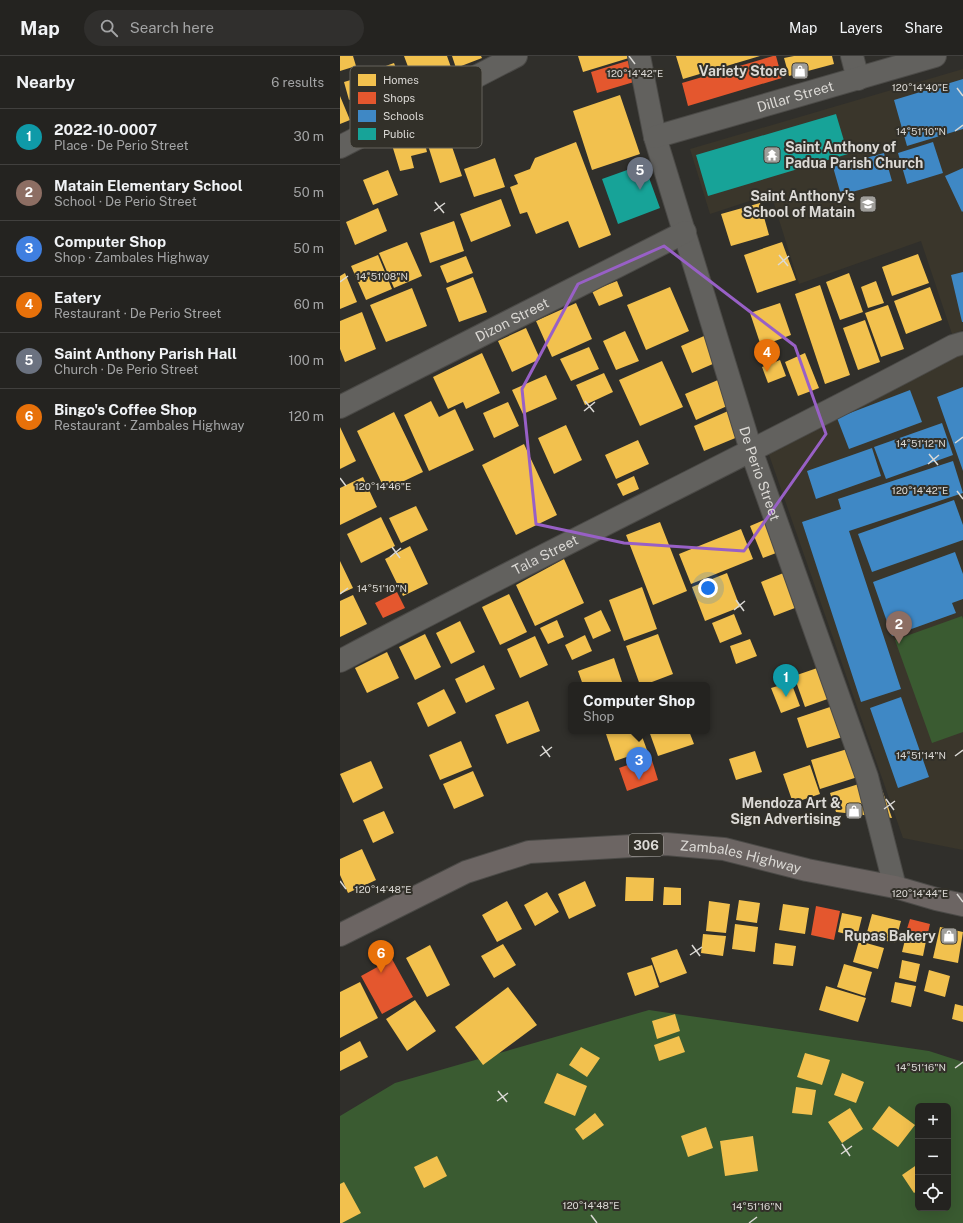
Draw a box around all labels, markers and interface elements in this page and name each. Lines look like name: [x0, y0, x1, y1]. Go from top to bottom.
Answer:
search box: [84, 10, 364, 46]
text: Map: [20, 17, 60, 39]
icon: search: [98, 17, 120, 39]
text: Search here: [130, 19, 214, 36]
text: Map: [789, 20, 817, 36]
text: Layers: [839, 20, 883, 36]
text: Share: [905, 20, 943, 36]
shop icon: Variety Store: [790, 61, 810, 81]
place label: Variety Store: [699, 63, 787, 79]
legend: [350, 66, 482, 148]
text: 120°14'42"E: [607, 67, 663, 79]
text: Nearby: [16, 72, 75, 92]
text: Homes: [383, 74, 419, 86]
text: 6 results: [271, 75, 324, 90]
street label: Dillar Street: [755, 78, 835, 115]
text: 120°14'40"E: [892, 81, 948, 93]
text: Shops: [383, 92, 415, 104]
text: Schools: [383, 110, 424, 122]
text: 2022-10-0007: [54, 121, 157, 138]
text: 14°51'10"N: [896, 125, 946, 137]
text: Public: [383, 128, 415, 140]
text: 1: [26, 129, 32, 144]
text: 30 m: [294, 129, 324, 144]
text: Place · De Perio Street: [54, 138, 189, 153]
place label: Saint Anthony of Padua Parish Church: [785, 139, 923, 171]
temple icon: Saint Anthony of Padua Parish Church: [762, 145, 782, 165]
pin: 5: [627, 157, 653, 190]
text: Matain Elementary School: [54, 177, 243, 194]
text: 2: [25, 185, 33, 200]
text: 50 m: [293, 185, 324, 200]
place label: Saint Anthony's School of Matain: [743, 188, 855, 220]
text: School · De Perio Street: [54, 194, 197, 209]
school or university icon: Saint Anthony's School of Matain: [858, 194, 878, 214]
text: Computer Shop: [54, 233, 166, 250]
text: 3: [25, 241, 33, 256]
text: 50 m: [293, 241, 324, 256]
text: Shop · Zambales Highway: [54, 250, 209, 265]
text: 14°51'08"N: [356, 270, 408, 282]
text: Eatery: [54, 289, 101, 306]
street label: Dizon Street: [473, 294, 552, 345]
text: 4: [25, 297, 33, 312]
text: 60 m: [294, 297, 324, 312]
text: Restaurant · De Perio Street: [54, 306, 221, 321]
pin: 4: [754, 339, 780, 372]
text: Saint Anthony Parish Hall: [54, 345, 237, 362]
text: 5: [25, 353, 33, 368]
text: 100 m: [288, 353, 324, 368]
text: Church · De Perio Street: [54, 362, 198, 377]
text: Bingo's Coffee Shop: [54, 401, 197, 418]
text: 6: [25, 409, 33, 424]
text: 120 m: [289, 409, 324, 424]
text: Restaurant · Zambales Highway: [54, 418, 244, 433]
street label: De Perio Street: [736, 424, 783, 523]
text: 14°51'12"N: [896, 437, 946, 449]
text: 120°14'46"E: [355, 480, 411, 492]
text: 120°14'42"E: [892, 484, 948, 496]
street label: Tala Street: [510, 531, 581, 578]
your location: [698, 578, 718, 598]
text: 14°51'10"N: [357, 582, 407, 594]
pin: 2: [886, 611, 912, 644]
pin: 1: [773, 664, 799, 697]
popup: [568, 682, 710, 734]
text: Computer Shop: [583, 692, 695, 709]
text: Shop: [583, 709, 614, 724]
pin: 3: [626, 747, 652, 780]
text: 14°51'14"N: [896, 749, 946, 761]
place label: Mendoza Art & Sign Advertising: [730, 795, 841, 827]
shop icon: Mendoza Art & Sign Advertising: [844, 801, 864, 821]
road number: 306: [629, 834, 663, 856]
street label: Zambales Highway: [679, 837, 803, 876]
text: 120°14'48"E: [355, 883, 411, 895]
text: 120°14'44"E: [892, 887, 948, 899]
shop icon: Rupas Bakery: [939, 926, 959, 946]
place label: Rupas Bakery: [844, 928, 936, 944]
pin: 6: [368, 940, 394, 973]
text: 14°51'16"N: [896, 1061, 946, 1073]
map controls: [915, 1103, 951, 1211]
button: +: [915, 1103, 951, 1139]
button: −: [915, 1139, 951, 1175]
button: locate: [915, 1175, 951, 1211]
text: 120°14'48"E: [563, 1199, 619, 1211]
text: 14°51'16"N: [732, 1200, 782, 1212]

